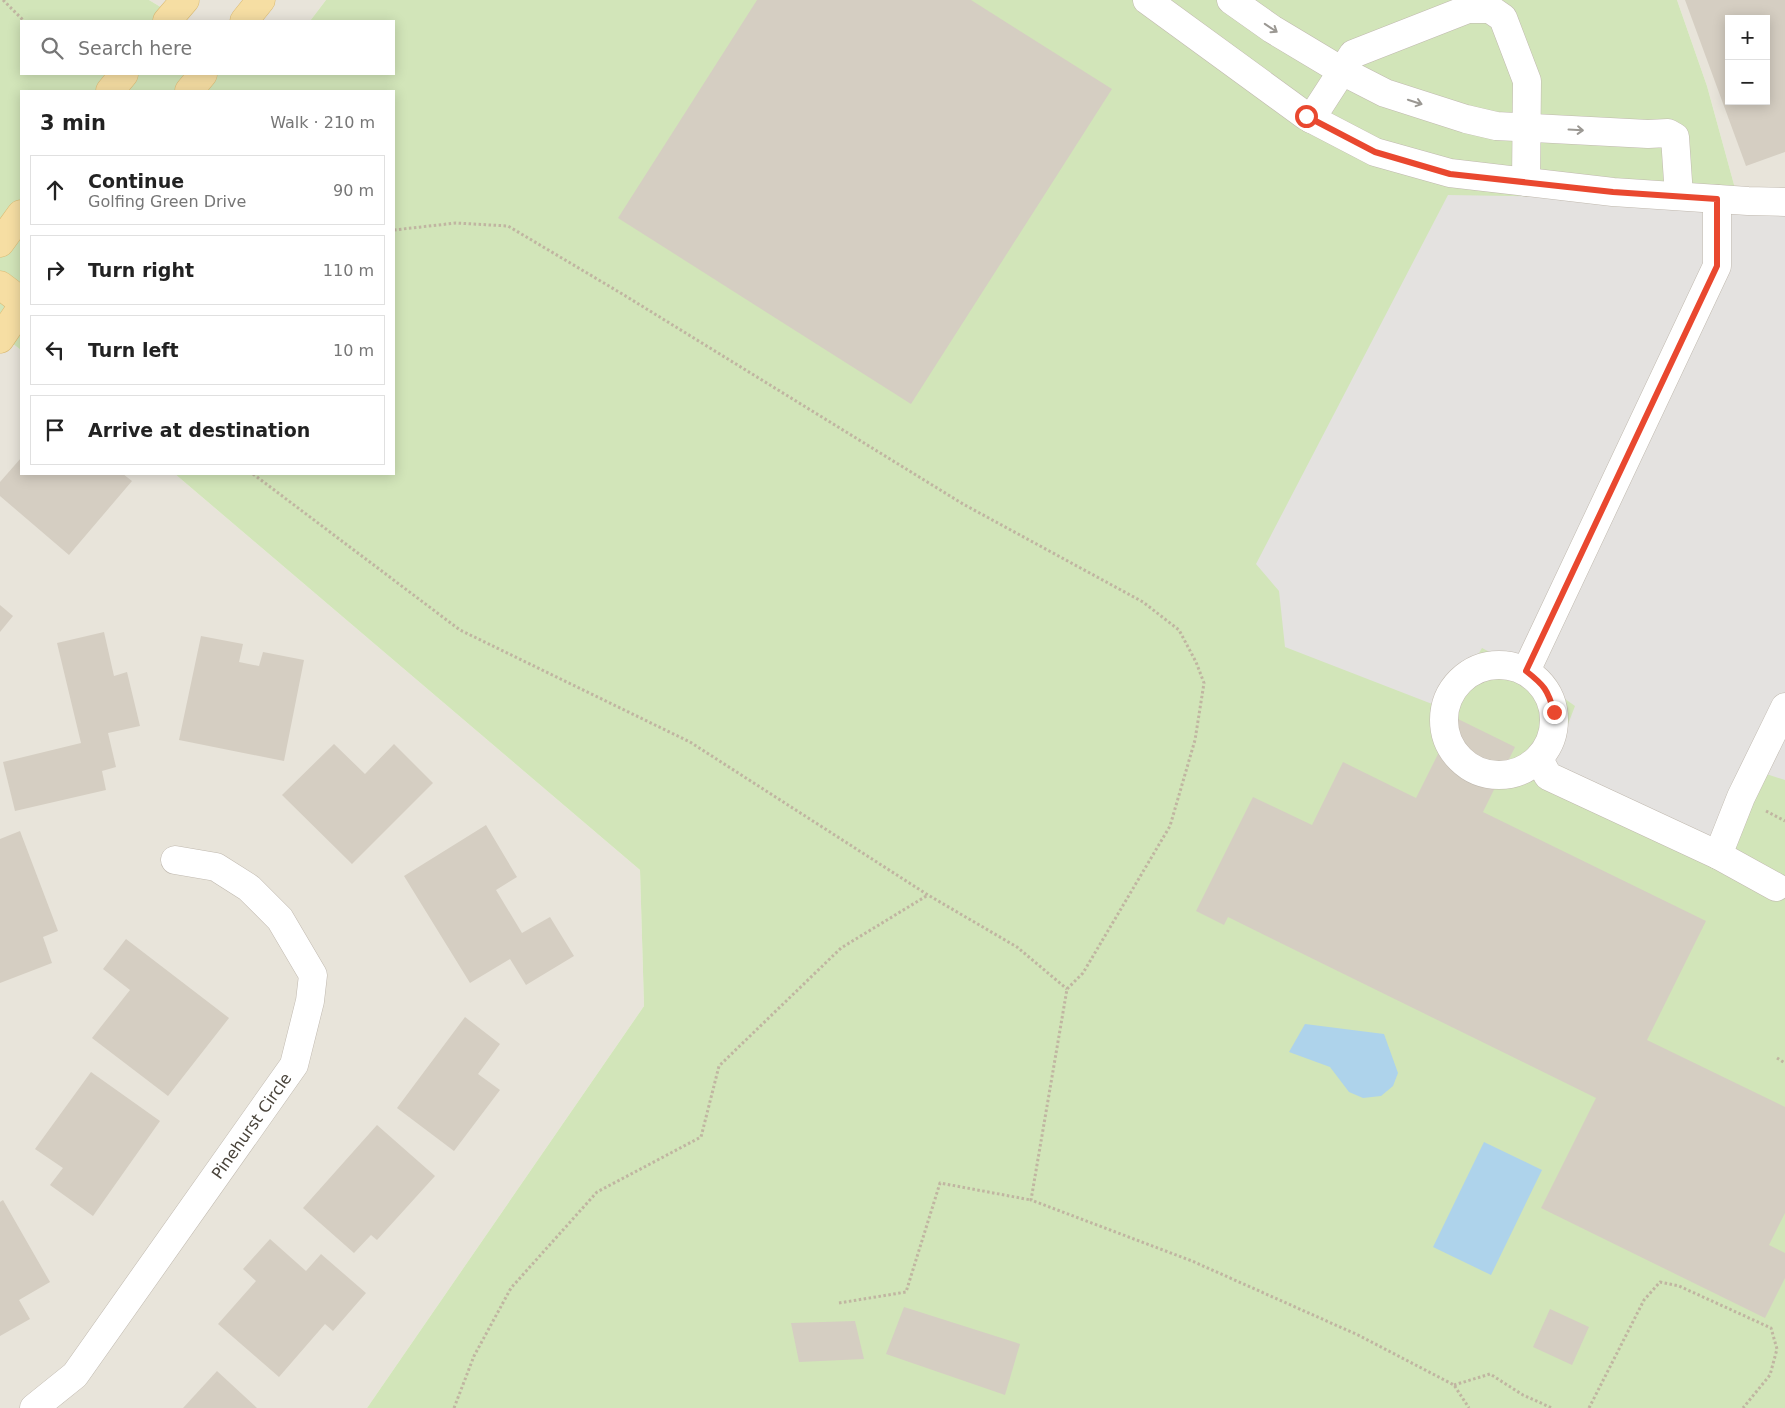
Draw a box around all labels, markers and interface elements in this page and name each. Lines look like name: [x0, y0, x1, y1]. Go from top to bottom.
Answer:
map controls: [1725, 15, 1770, 105]
button: +: [1725, 15, 1770, 60]
search box: [20, 20, 395, 75]
one-way arrow: [1264, 23, 1278, 33]
icon: search: [38, 34, 66, 62]
text: Search here: [78, 37, 192, 59]
button: −: [1725, 60, 1770, 105]
one-way arrow: [1407, 98, 1423, 108]
route start: [1295, 105, 1318, 128]
text: 3 min: [40, 111, 106, 135]
text: Walk · 210 m: [270, 113, 375, 132]
one-way arrow: [1567, 126, 1583, 135]
text: Continue: [88, 170, 184, 192]
icon: ahead: [41, 176, 69, 204]
text: 90 m: [333, 181, 374, 200]
text: Golfing Green Drive: [88, 192, 246, 211]
icon: right: [41, 256, 69, 284]
text: Turn right: [88, 259, 194, 281]
text: 110 m: [323, 261, 374, 280]
icon: left: [41, 336, 69, 364]
text: Turn left: [88, 339, 179, 361]
text: 10 m: [333, 341, 374, 360]
icon: arrive: [41, 416, 69, 444]
text: Arrive at destination: [88, 419, 310, 441]
route end: [1543, 701, 1566, 724]
street label: Pinehurst Circle: [208, 1069, 296, 1183]

